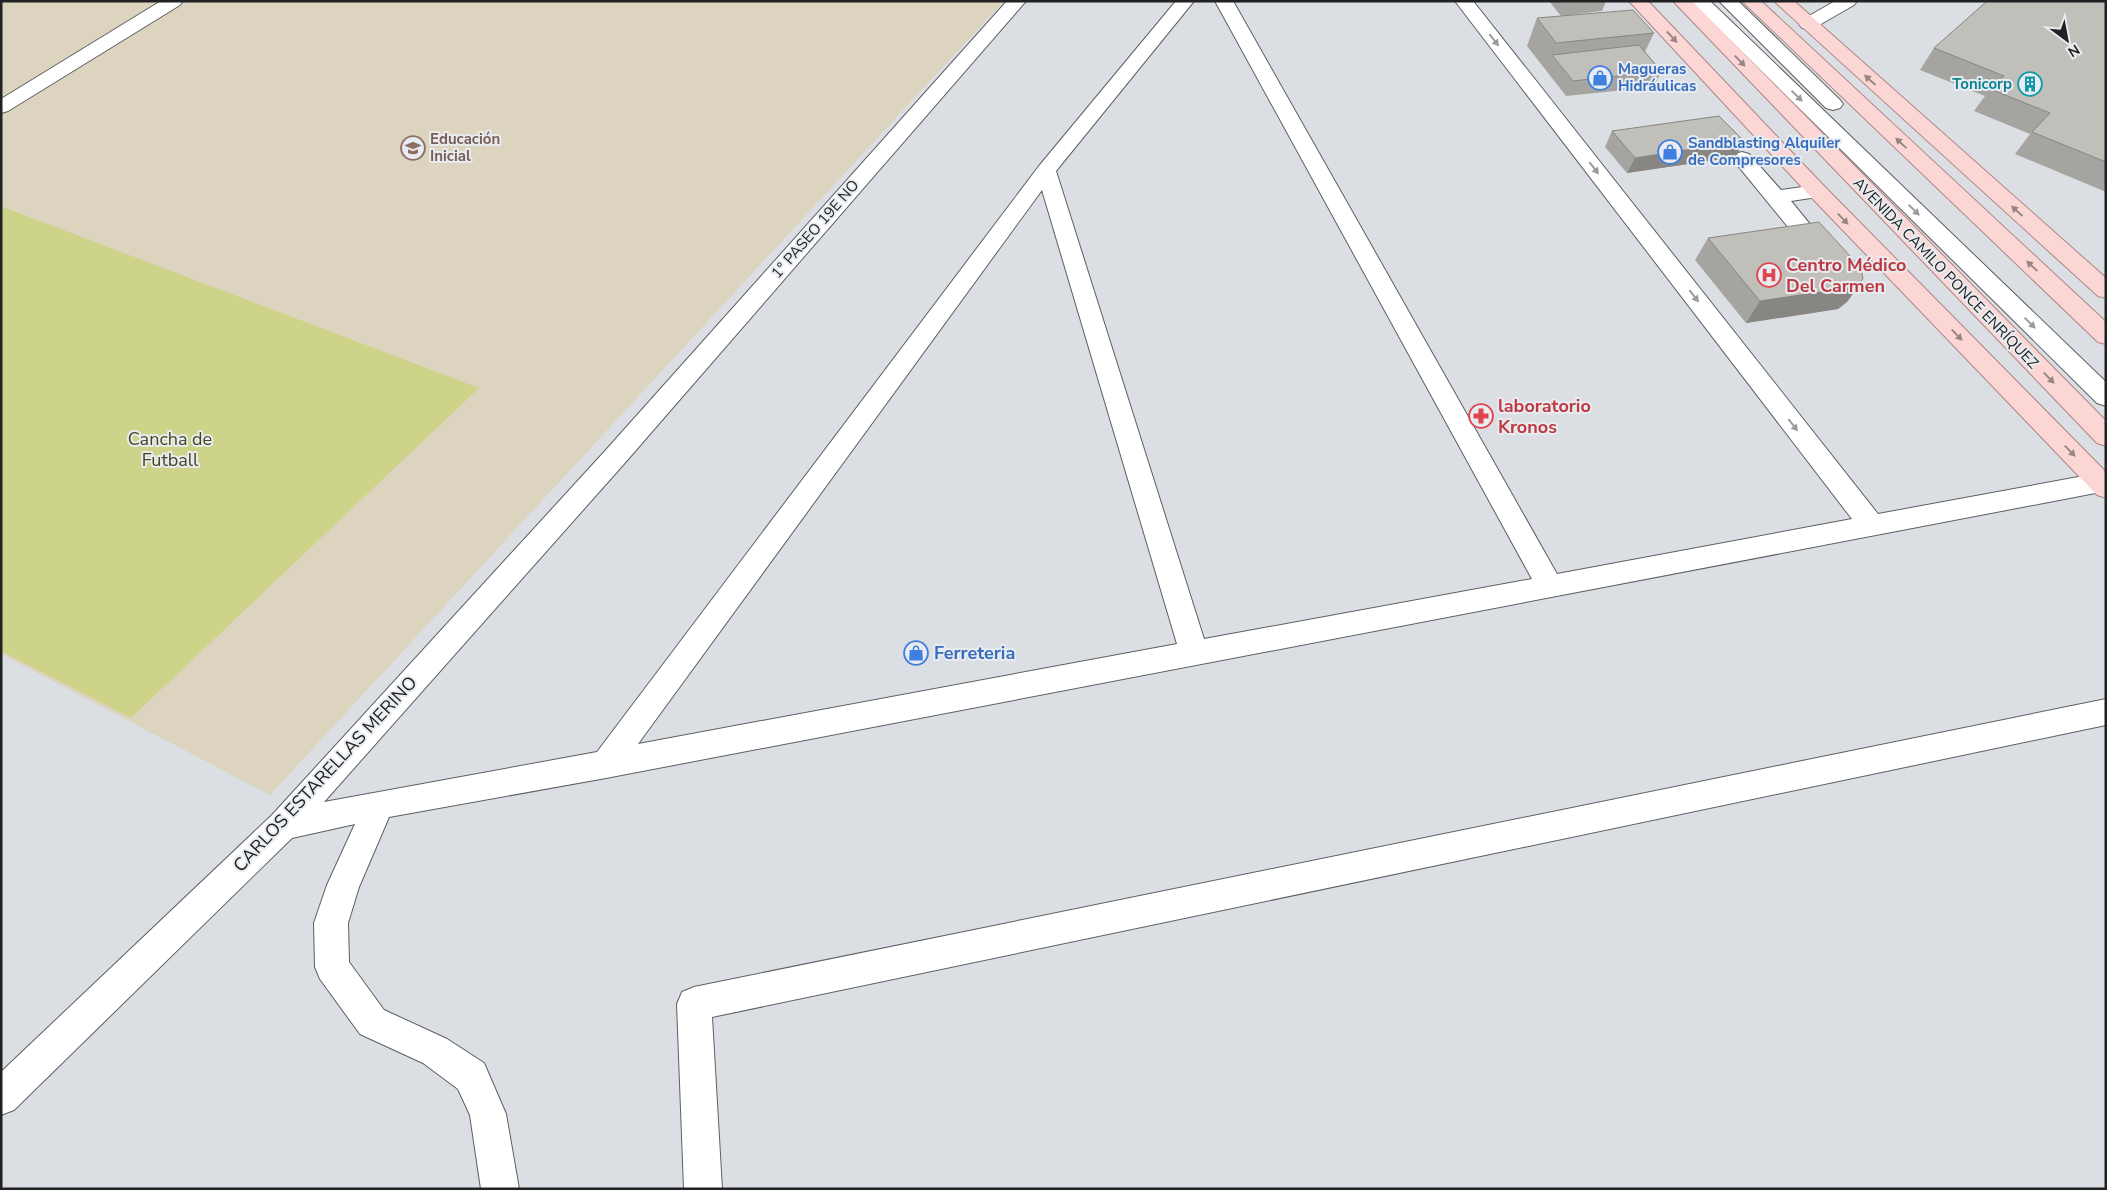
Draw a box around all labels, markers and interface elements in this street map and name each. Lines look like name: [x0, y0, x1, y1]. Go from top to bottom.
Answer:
north arrow: [2042, 15, 2092, 65]
one-way arrow: [1666, 30, 1678, 42]
one-way arrow: [1489, 33, 1499, 47]
text: N: [2064, 40, 2083, 61]
one-way arrow: [1734, 55, 1746, 67]
place label: Magueras Hidráulicas: [1618, 59, 1696, 96]
shop icon: Magueras Hidráulicas: [1587, 65, 1613, 91]
building icon: Tonicorp: [2017, 71, 2043, 97]
one-way arrow: [1865, 74, 1877, 86]
place label: Tonicorp: [1952, 74, 2012, 94]
one-way arrow: [1791, 90, 1803, 102]
place label: Educación Inicial: [430, 129, 500, 166]
place label: Sandblasting Alquiler de Compresores: [1688, 133, 1840, 170]
school or university icon: Educación Inicial: [400, 135, 426, 161]
one-way arrow: [1895, 137, 1907, 149]
shop icon: Sandblasting Alquiler de Compresores: [1657, 139, 1683, 165]
one-way arrow: [1588, 161, 1599, 174]
street label: AVENIDA CAMILO PONCE ENRÍQUEZ: [1849, 173, 2043, 373]
street label: 1° PASEO 19E NO: [767, 176, 863, 282]
one-way arrow: [1908, 204, 1920, 216]
one-way arrow: [2011, 206, 2024, 217]
one-way arrow: [1837, 212, 1849, 224]
place label: Centro Médico Del Carmen: [1786, 253, 1906, 298]
one-way arrow: [2026, 260, 2038, 272]
hospital icon: Centro Médico Del Carmen: [1756, 262, 1782, 288]
one-way arrow: [1688, 289, 1699, 302]
one-way arrow: [2024, 317, 2036, 329]
one-way arrow: [1951, 329, 1963, 341]
one-way arrow: [2042, 372, 2054, 384]
place label: laboratorio Kronos: [1498, 394, 1591, 439]
pharmacy icon: laboratorio Kronos: [1468, 403, 1494, 429]
one-way arrow: [1788, 418, 1799, 431]
park label: Cancha de Futball: [128, 427, 212, 472]
one-way arrow: [2064, 445, 2076, 457]
shop icon: Ferreteria: [903, 640, 929, 666]
place label: Ferreteria: [934, 641, 1015, 665]
street label: CARLOS ESTARELLAS MERINO: [228, 671, 422, 877]

